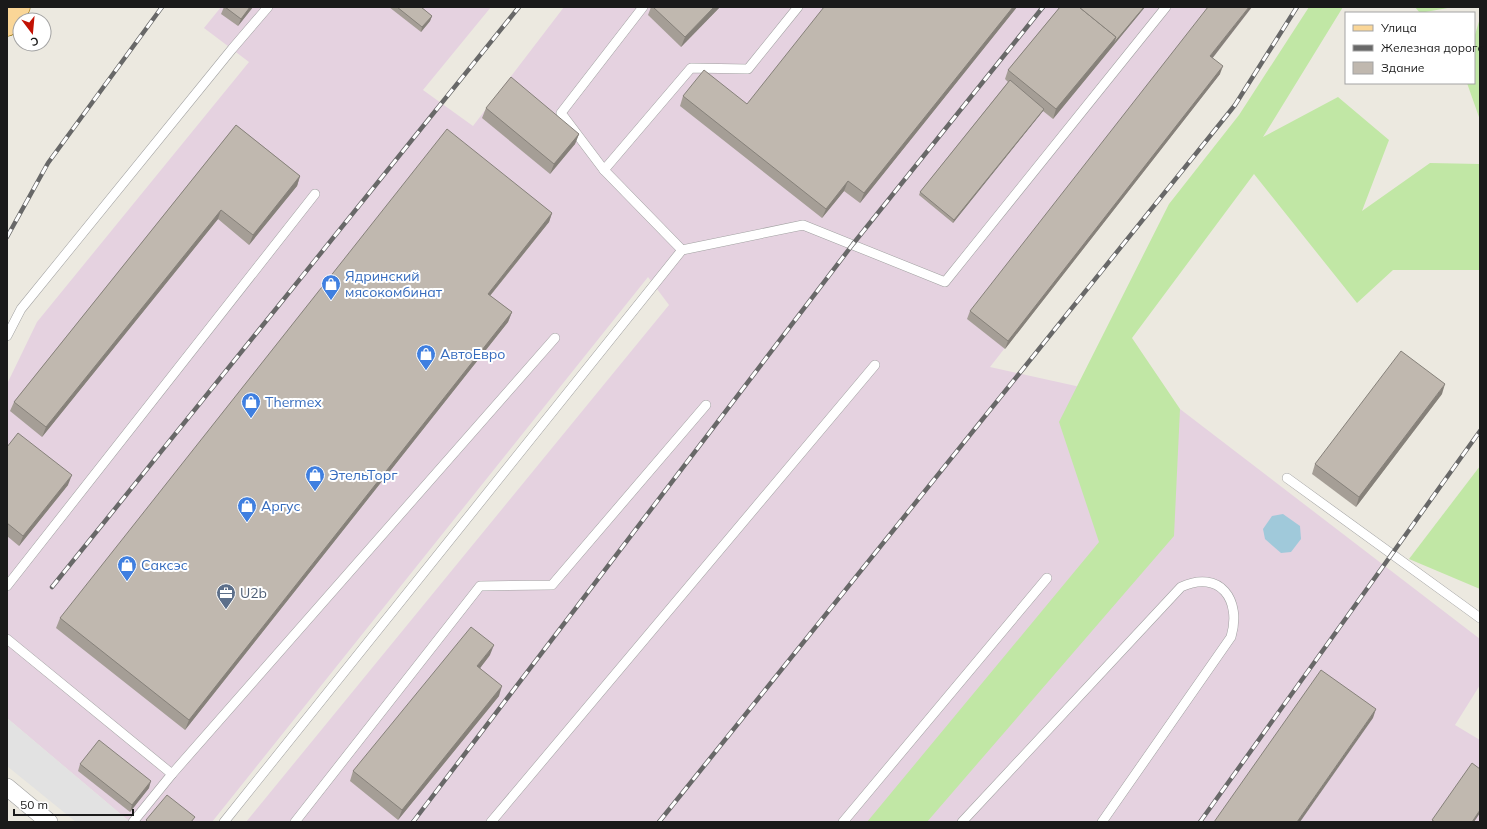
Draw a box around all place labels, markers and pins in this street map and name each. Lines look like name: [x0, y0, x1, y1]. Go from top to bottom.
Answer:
place label: Ядринский мясокомбинат: [345, 267, 443, 301]
shop icon: Ядринский мясокомбинат: [320, 273, 342, 301]
shop icon: АвтоЕвро: [415, 343, 437, 371]
place label: АвтоЕвро: [440, 345, 505, 363]
shop icon: Thermex: [240, 391, 262, 419]
place label: Thermex: [265, 393, 322, 411]
shop icon: ЭтельТорг: [304, 464, 326, 492]
place label: ЭтельТорг: [329, 466, 398, 484]
shop icon: Аргус: [236, 495, 258, 523]
place label: Аргус: [261, 497, 301, 515]
shop icon: Саксэс: [116, 554, 138, 582]
place label: Саксэс: [141, 556, 188, 574]
office icon: U2b: [215, 582, 237, 610]
place label: U2b: [240, 584, 267, 602]

